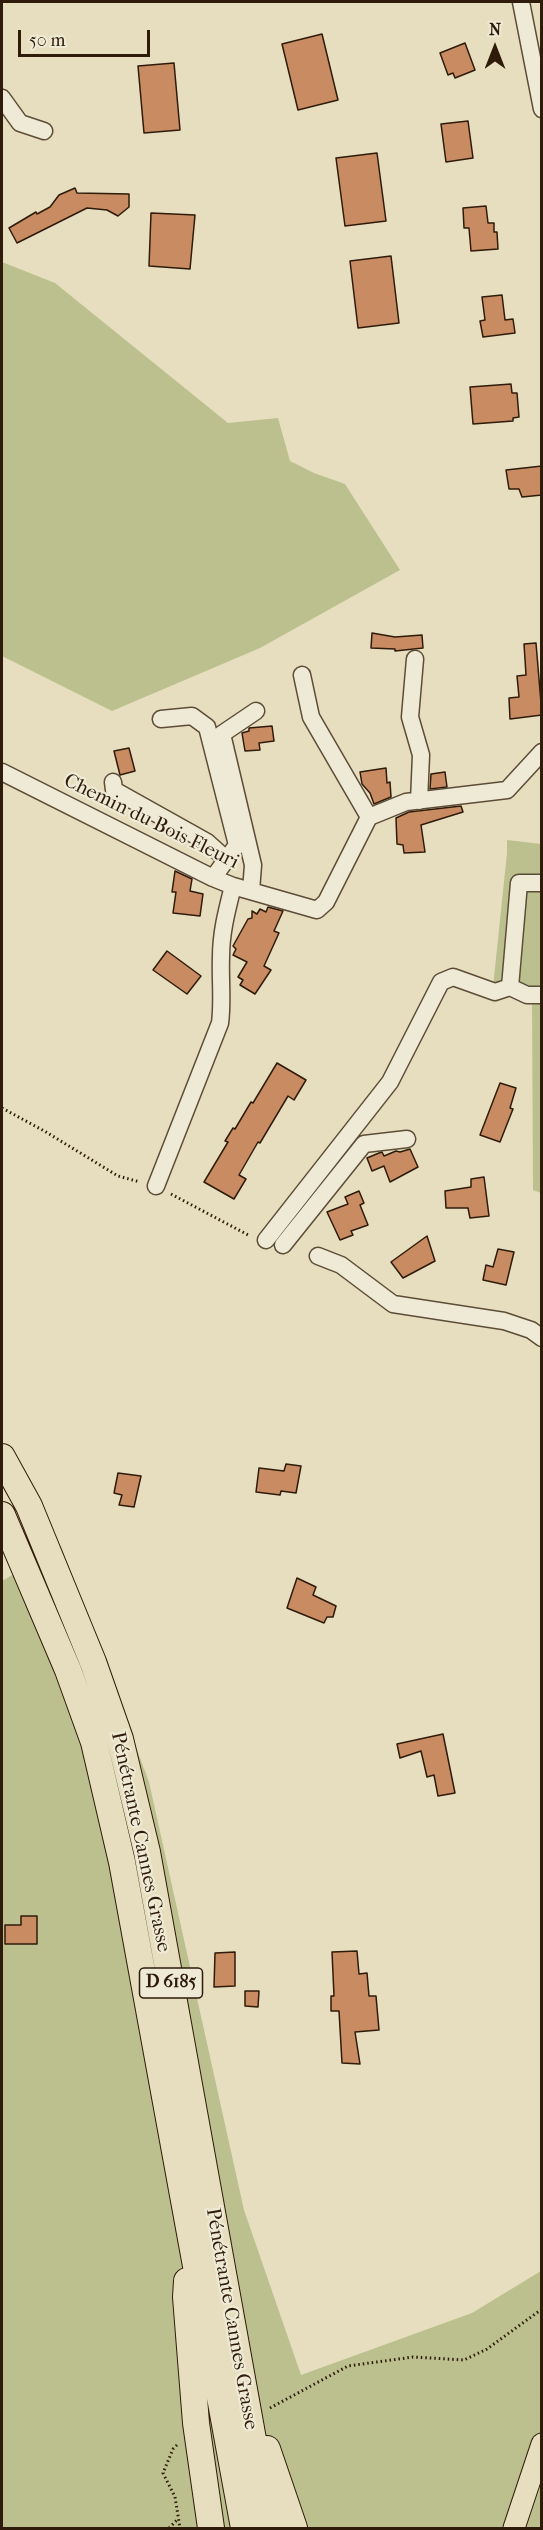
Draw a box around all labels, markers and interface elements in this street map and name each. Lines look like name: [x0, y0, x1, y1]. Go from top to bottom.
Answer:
scale bar: [21, 18, 153, 56]
north arrow: [465, 18, 525, 78]
text: N: [489, 20, 501, 39]
text: 50 m: [29, 30, 65, 51]
street label: Chemin du Bois Fleuri: [60, 769, 242, 875]
street label: Pénétrante Cannes Grasse: [105, 1730, 175, 1954]
road number: D 6185: [140, 1968, 202, 1998]
street label: Pénétrante Cannes Grasse: [200, 2206, 262, 2432]

